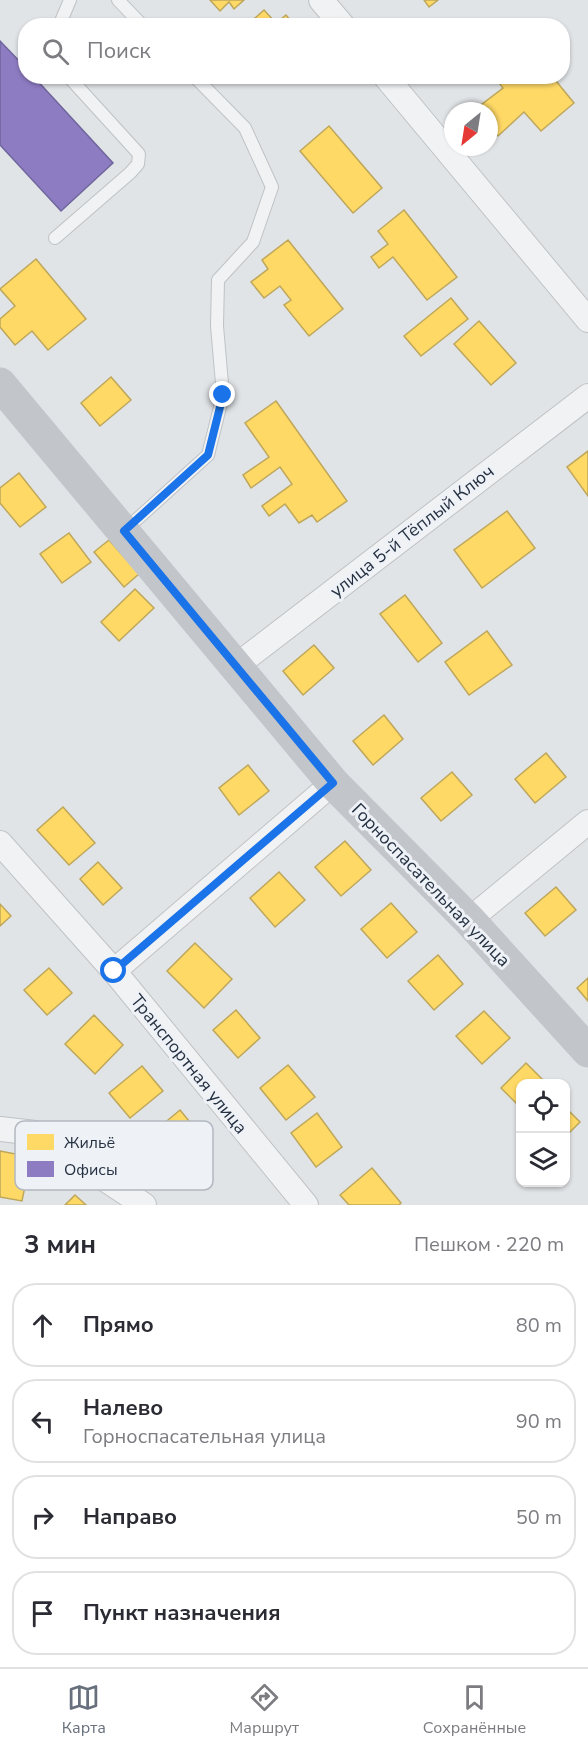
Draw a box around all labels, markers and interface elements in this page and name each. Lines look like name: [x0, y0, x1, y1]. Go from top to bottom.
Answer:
search box: [18, 18, 570, 84]
icon: search: [39, 35, 72, 68]
text: Поиск: [87, 36, 151, 66]
north arrow: [444, 102, 498, 156]
route end: [209, 381, 235, 407]
street label: улица 5-й Тёплый Ключ: [325, 459, 499, 603]
street label: Горноспасательная улица: [346, 798, 516, 972]
route start: [100, 957, 126, 983]
street label: Транспортная улица: [125, 989, 253, 1139]
map controls: [516, 1079, 570, 1187]
button: locate: [516, 1079, 570, 1133]
legend: [15, 1121, 213, 1190]
text: Жильё: [64, 1132, 115, 1154]
button: layers: [516, 1133, 570, 1187]
text: Офисы: [64, 1159, 118, 1181]
text: 3 мин: [24, 1227, 96, 1262]
text: Пешком · 220 m: [414, 1231, 564, 1258]
icon: ahead: [26, 1309, 59, 1342]
text: Прямо: [83, 1310, 154, 1340]
text: 80 m: [516, 1312, 562, 1339]
text: Налево: [83, 1393, 163, 1423]
icon: left: [26, 1405, 59, 1438]
text: 90 m: [516, 1408, 562, 1435]
text: Горноспасательная улица: [83, 1423, 326, 1450]
icon: right: [26, 1501, 59, 1534]
text: Направо: [83, 1502, 177, 1532]
text: 50 m: [516, 1504, 562, 1531]
icon: arrive: [26, 1597, 59, 1630]
text: Пункт назначения: [83, 1598, 281, 1628]
tab: Карта: [62, 1681, 106, 1739]
tab: Маршрут: [230, 1681, 299, 1739]
tab: Сохранённые: [423, 1681, 526, 1739]

